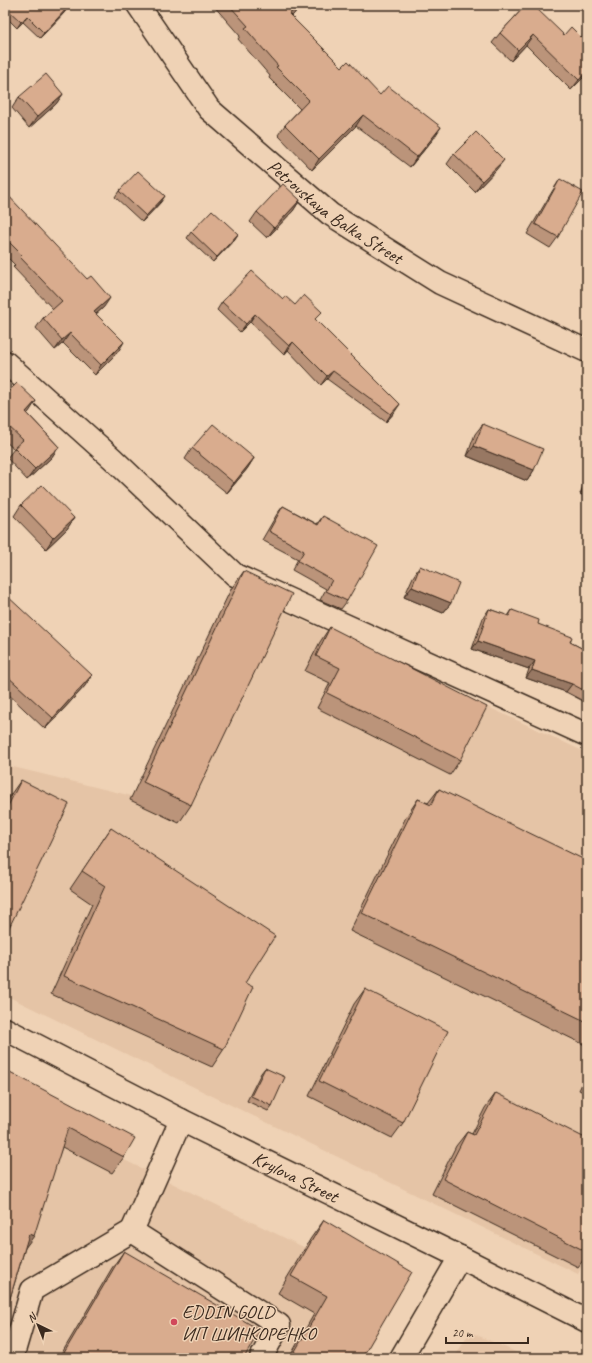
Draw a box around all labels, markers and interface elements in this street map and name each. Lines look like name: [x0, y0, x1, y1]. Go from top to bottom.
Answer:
street label: Petrovskaya Balka Street: [262, 154, 409, 271]
street label: Krylova Street: [249, 1146, 344, 1209]
place label: EDDIN GOLD ИП ШИНКОРЕНКО: [182, 1300, 317, 1346]
north arrow: [18, 1305, 58, 1345]
text: N: [24, 1309, 40, 1325]
marker: EDDIN GOLD ИП ШИНКОРЕНКО: [169, 1317, 179, 1327]
scale bar: [446, 1319, 528, 1345]
text: 20 m: [452, 1325, 474, 1341]

